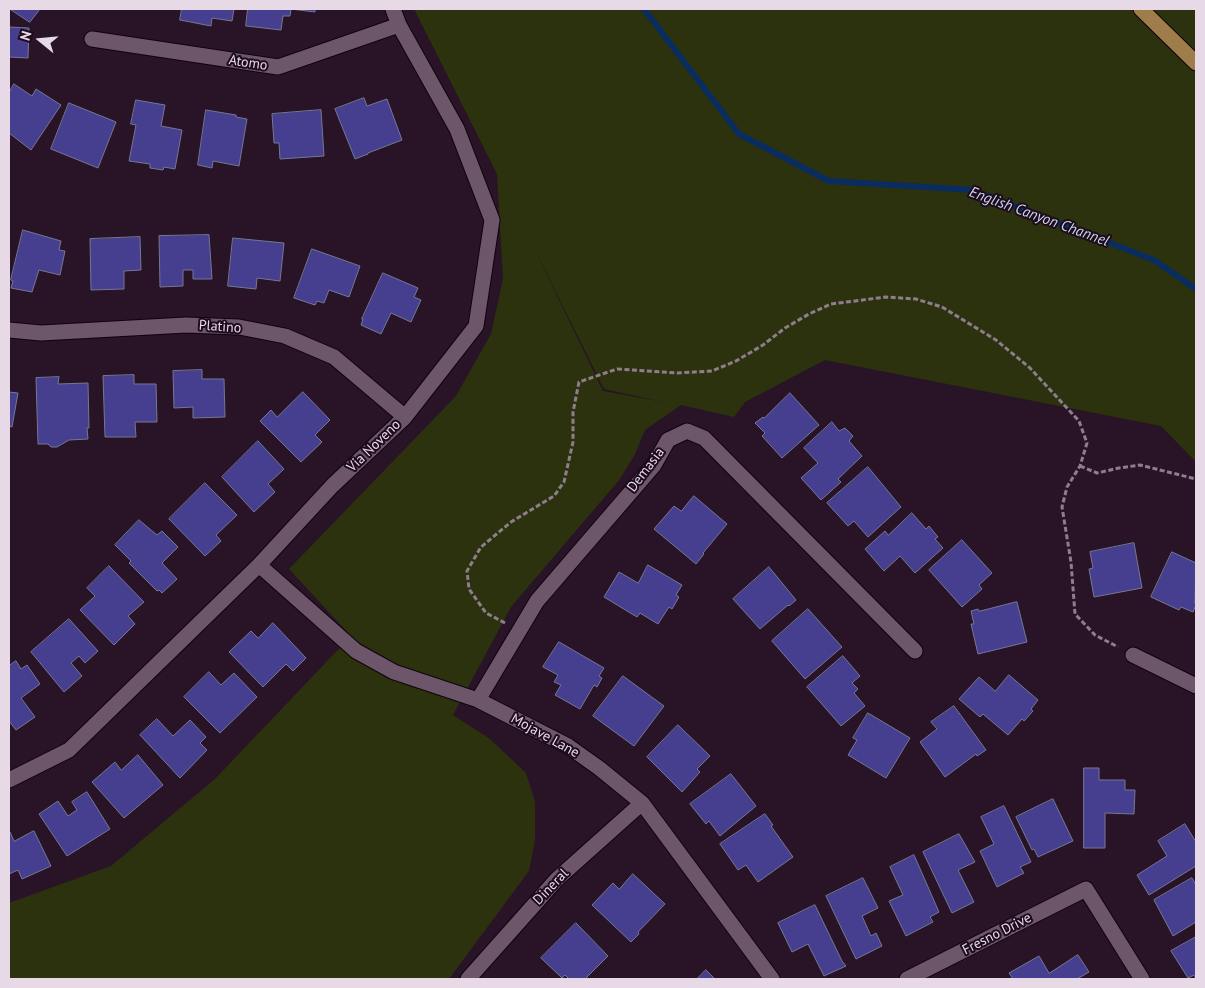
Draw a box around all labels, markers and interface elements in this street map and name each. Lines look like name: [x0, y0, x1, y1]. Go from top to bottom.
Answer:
north arrow: [15, 15, 65, 65]
text: N: [16, 29, 36, 43]
street label: Atomo: [227, 52, 269, 74]
water label: English Canyon Channel: [967, 183, 1111, 251]
street label: Platino: [198, 317, 242, 337]
street label: Via Noveno: [344, 416, 404, 476]
street label: Demasia: [624, 445, 668, 495]
street label: Mojave Lane: [508, 710, 582, 762]
street label: Dineral: [530, 866, 572, 908]
street label: Fresno Drive: [960, 909, 1034, 959]

